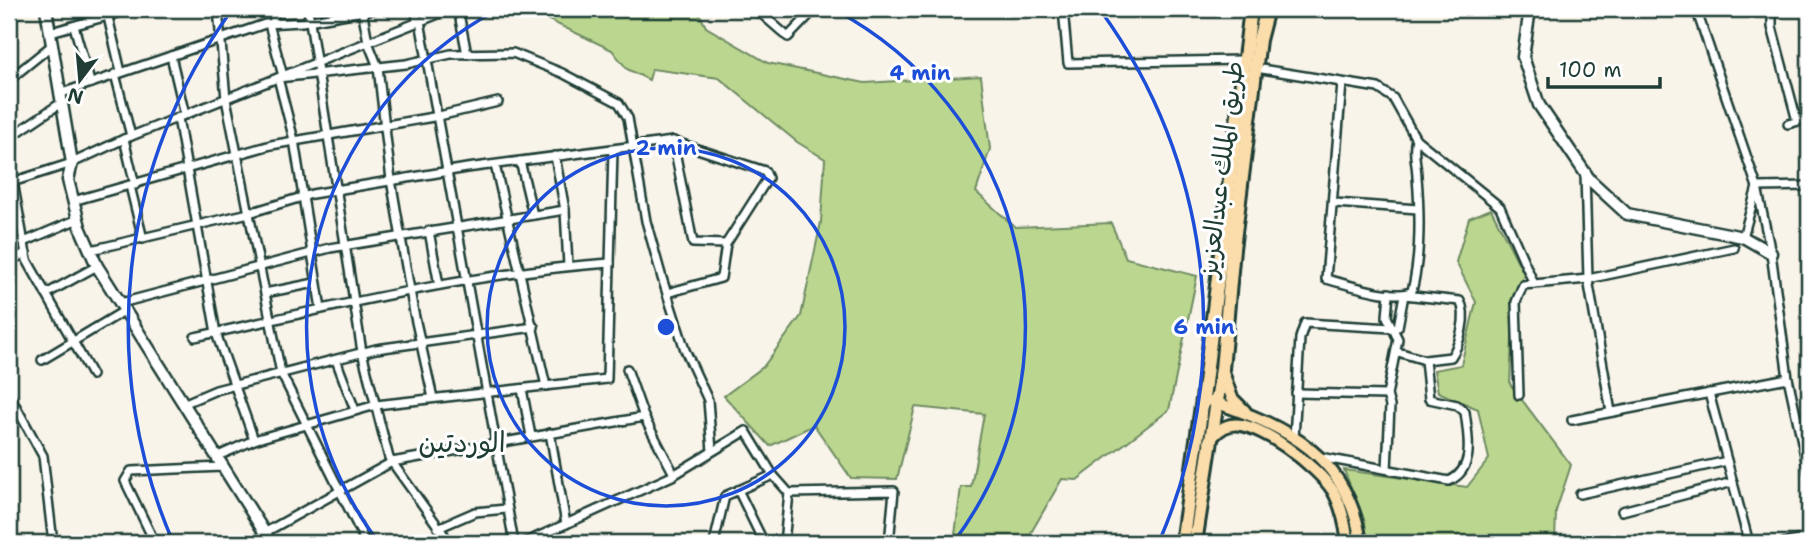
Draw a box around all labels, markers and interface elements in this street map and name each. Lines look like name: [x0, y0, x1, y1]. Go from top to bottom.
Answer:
north arrow: [46, 46, 116, 116]
scale bar: [1548, 46, 1660, 90]
text: 100 m: [1559, 56, 1622, 84]
text: 4 min: [889, 59, 951, 87]
street label: طريق الملك عبدالعزيز: [1190, 59, 1251, 281]
text: N: [65, 82, 86, 110]
text: 2 min: [635, 134, 697, 162]
text: 6 min: [1173, 313, 1235, 341]
centre of rings: [654, 315, 678, 339]
district label: الوردتين: [418, 423, 506, 461]

